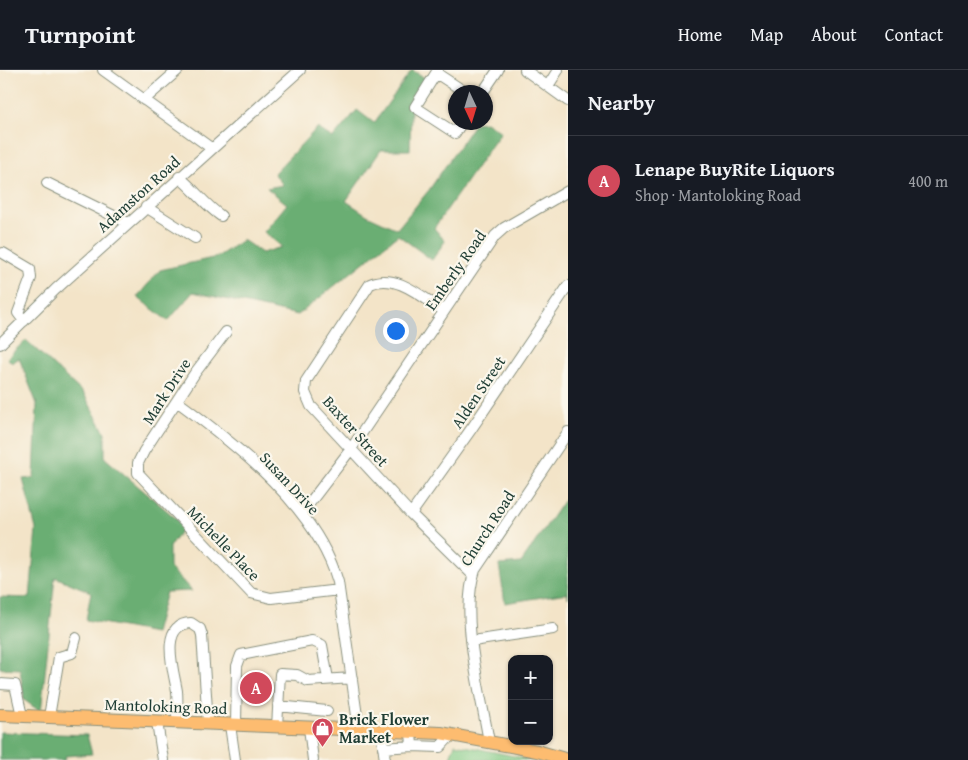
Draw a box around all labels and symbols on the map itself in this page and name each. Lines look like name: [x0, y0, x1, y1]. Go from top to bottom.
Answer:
north arrow: [448, 85, 493, 130]
street label: Adamston Road: [91, 150, 185, 238]
street label: Emberly Road: [418, 225, 492, 315]
your location: [383, 318, 409, 344]
street label: Alden Street: [445, 351, 511, 433]
street label: Mark Drive: [136, 353, 196, 429]
street label: Baxter Street: [317, 390, 395, 472]
street label: Susan Drive: [254, 446, 326, 520]
street label: Church Road: [454, 485, 521, 570]
street label: Michelle Place: [182, 500, 266, 586]
pin: A: [240, 669, 272, 707]
street label: Mantoloking Road: [104, 692, 228, 720]
place label: Brick Flower Market: [339, 707, 430, 749]
shop icon: Brick Flower Market: [311, 716, 335, 747]

